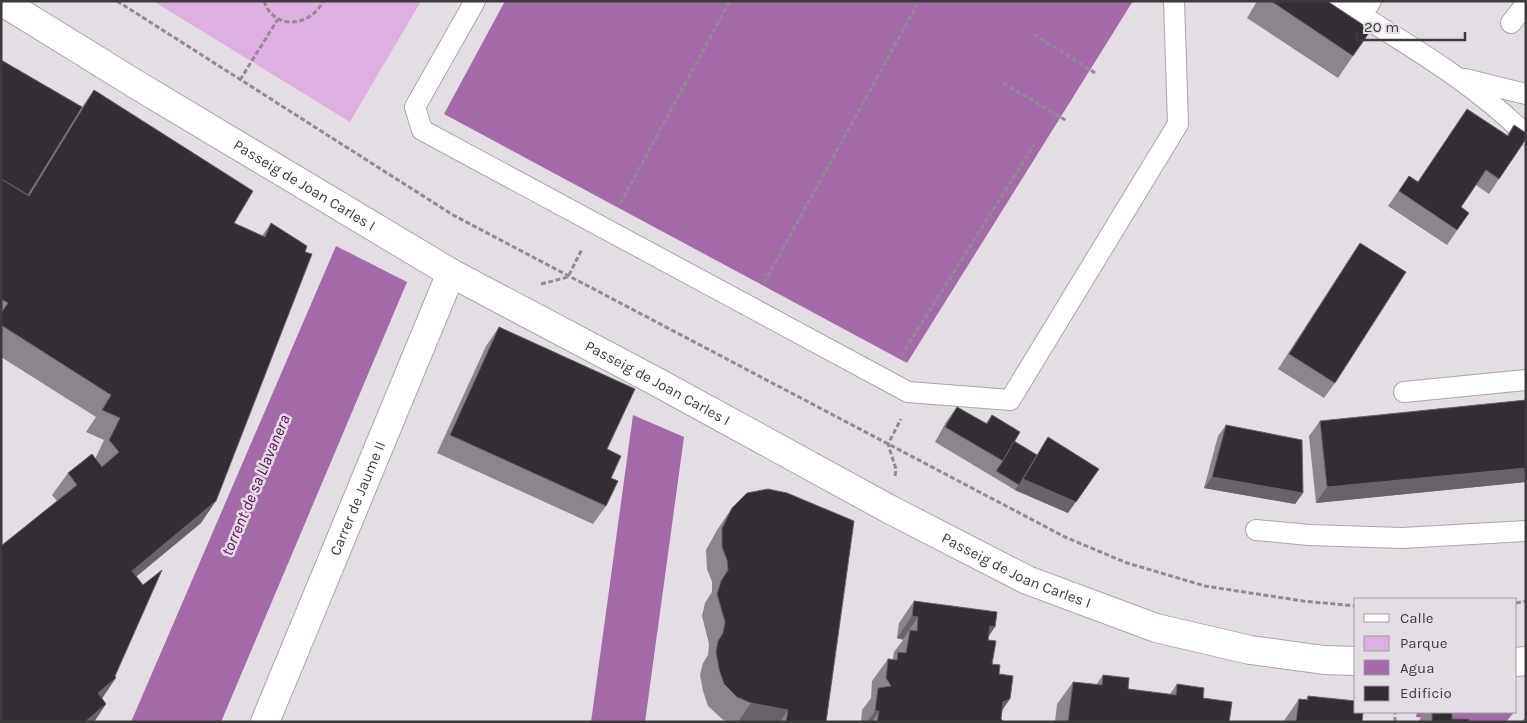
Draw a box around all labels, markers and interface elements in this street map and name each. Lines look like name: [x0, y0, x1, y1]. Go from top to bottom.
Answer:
scale bar: [1357, 10, 1464, 42]
text: 20 m: [1364, 18, 1399, 36]
street label: Passeig de Joan Carles I: [230, 136, 379, 235]
street label: Passeig de Joan Carles I: [582, 337, 734, 429]
water label: torrent de sa Llavanera: [217, 412, 294, 559]
street label: Carrer de Jaume II: [326, 438, 389, 558]
street label: Passeig de Joan Carles I: [939, 529, 1094, 612]
legend: [1354, 598, 1517, 713]
text: Calle: [1400, 609, 1434, 627]
text: Parque: [1400, 634, 1448, 652]
text: Agua: [1400, 659, 1434, 677]
text: Edificio: [1400, 684, 1452, 702]

